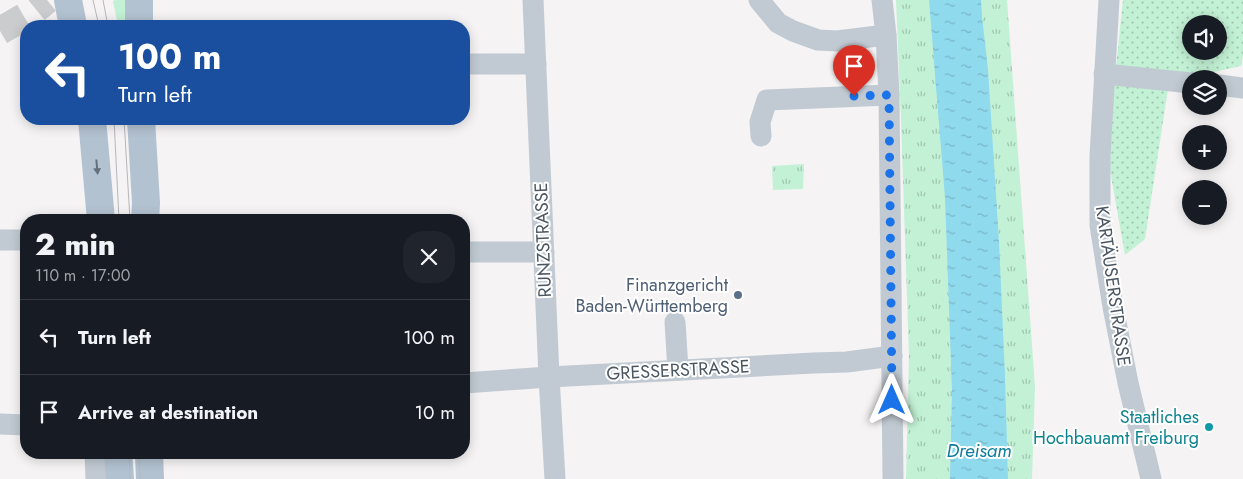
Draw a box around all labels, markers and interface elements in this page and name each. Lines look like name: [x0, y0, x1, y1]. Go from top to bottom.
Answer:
map controls: [1182, 15, 1227, 225]
button: sound: [1182, 15, 1227, 60]
text: 100 m: [118, 32, 221, 82]
icon: left: [35, 40, 100, 105]
pin: [833, 45, 875, 96]
icon: arrive: [840, 52, 868, 80]
button: layers: [1182, 70, 1227, 115]
text: Turn left: [118, 78, 192, 110]
button: +: [1182, 125, 1227, 170]
one-way arrow: [93, 160, 101, 176]
button: −: [1182, 180, 1227, 225]
street label: RUNZSTRASSE: [528, 182, 558, 298]
street label: KARTÄUSERSTRASSE: [1089, 204, 1137, 368]
text: 2 min: [35, 223, 116, 266]
button: close: [403, 231, 455, 283]
text: 110 m · 17:00: [35, 264, 130, 287]
place label: Finanzgericht Baden-Württemberg: [575, 272, 729, 319]
marker: Finanzgericht Baden-Württemberg: [732, 289, 744, 301]
icon: left: [35, 323, 63, 351]
text: Turn left: [78, 324, 151, 351]
text: 100 m: [403, 324, 455, 351]
street label: GRESSERSTRASSE: [606, 353, 750, 387]
position arrow: [865, 373, 917, 425]
icon: arrive: [35, 398, 63, 426]
text: Arrive at destination: [78, 399, 258, 426]
text: 10 m: [415, 399, 455, 426]
place label: Staatliches Hochbauamt Freiburg: [1033, 404, 1199, 451]
marker: Staatliches Hochbauamt Freiburg: [1203, 421, 1215, 433]
water label: Dreisam: [946, 437, 1012, 464]

